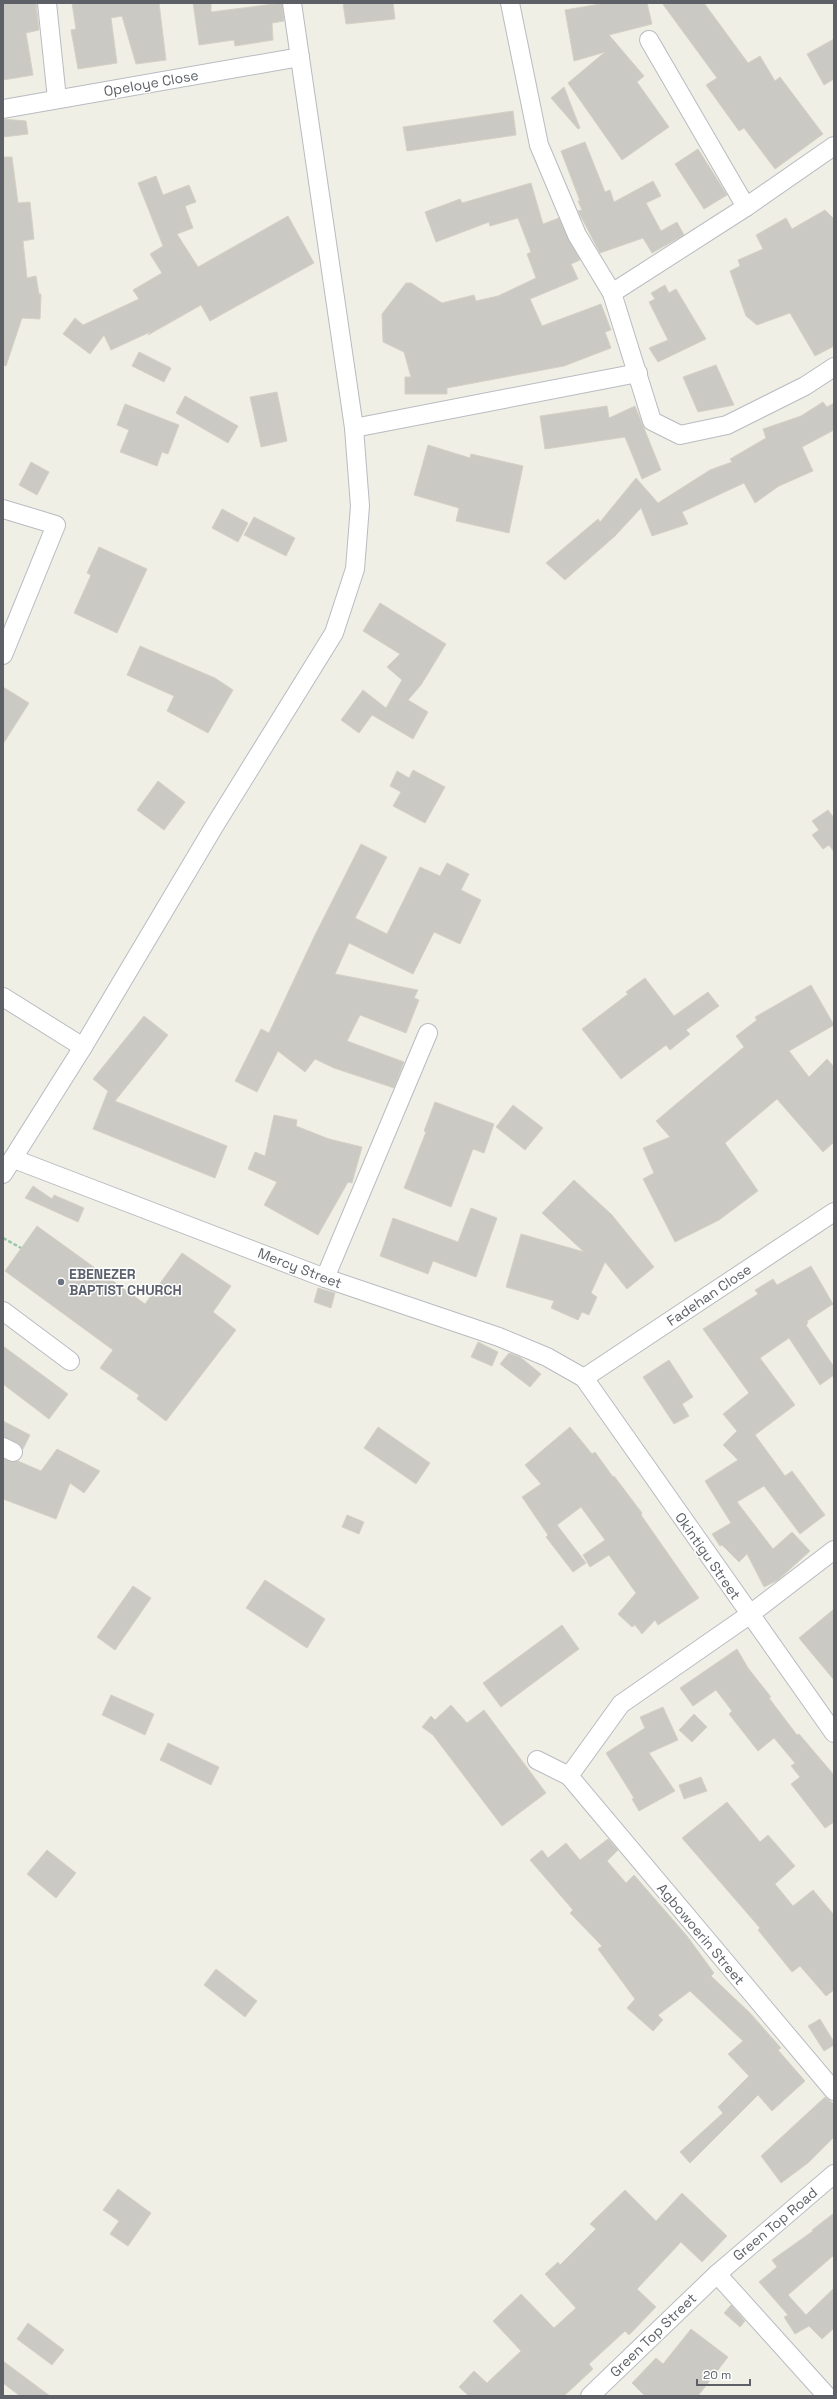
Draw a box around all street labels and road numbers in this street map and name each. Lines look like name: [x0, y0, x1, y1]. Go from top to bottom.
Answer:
street label: Opeloye Close: [102, 66, 200, 100]
street label: Mercy Street: [255, 1244, 345, 1292]
street label: Fadehan Close: [663, 1260, 755, 1330]
street label: Okintigu Street: [671, 1509, 745, 1603]
street label: Agbowoerin Street: [653, 1880, 749, 1988]
street label: Green Top Road: [729, 2183, 821, 2265]
street label: Green Top Street: [606, 2289, 700, 2381]

